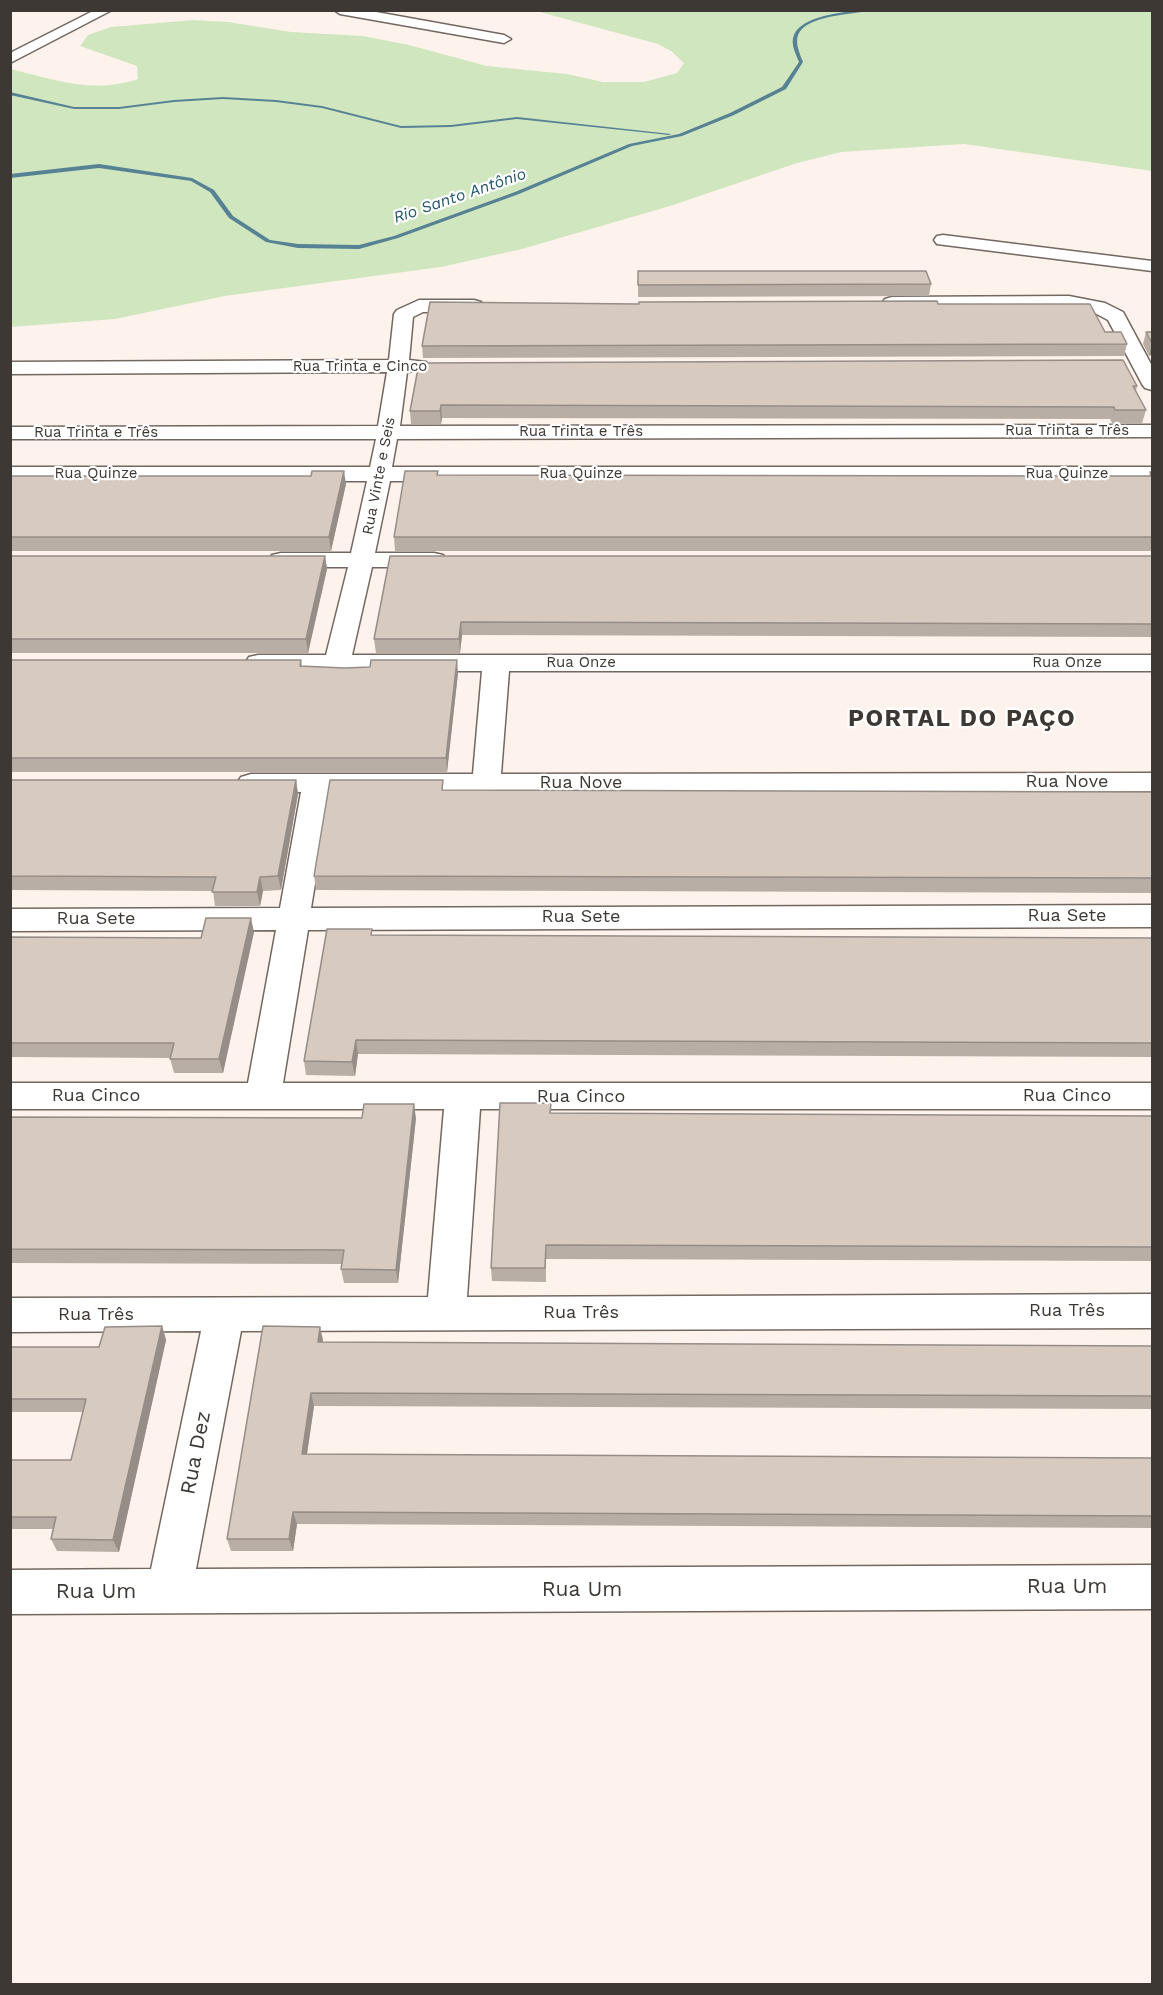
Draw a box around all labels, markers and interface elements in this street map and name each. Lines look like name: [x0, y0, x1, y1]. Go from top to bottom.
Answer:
water label: Rio Santo Antônio: [391, 164, 529, 228]
street label: Rua Trinta e Cinco: [293, 358, 427, 376]
street label: Rua Vinte e Seis: [359, 416, 399, 536]
street label: Rua Trinta e Três: [1005, 422, 1129, 440]
street label: Rua Trinta e Três: [519, 423, 643, 441]
street label: Rua Trinta e Três: [34, 424, 158, 442]
street label: Rua Quinze: [55, 465, 137, 483]
street label: Rua Quinze: [540, 465, 622, 483]
street label: Rua Quinze: [1026, 465, 1108, 483]
street label: Rua Onze: [546, 654, 616, 672]
street label: Rua Onze: [1032, 654, 1102, 672]
district label: PORTAL DO PAÇO: [848, 705, 1076, 733]
street label: Rua Nove: [1026, 771, 1108, 793]
street label: Rua Nove: [540, 772, 622, 794]
street label: Rua Sete: [1028, 905, 1106, 927]
street label: Rua Sete: [542, 906, 620, 928]
street label: Rua Sete: [57, 908, 135, 930]
street label: Rua Cinco: [52, 1085, 140, 1107]
street label: Rua Cinco: [1023, 1085, 1111, 1107]
street label: Rua Cinco: [537, 1086, 625, 1108]
street label: Rua Três: [1029, 1300, 1105, 1322]
street label: Rua Três: [543, 1302, 619, 1324]
street label: Rua Três: [58, 1304, 134, 1326]
street label: Rua Dez: [176, 1409, 216, 1497]
street label: Rua Um: [1027, 1574, 1107, 1600]
street label: Rua Um: [542, 1577, 622, 1603]
street label: Rua Um: [56, 1579, 136, 1605]

